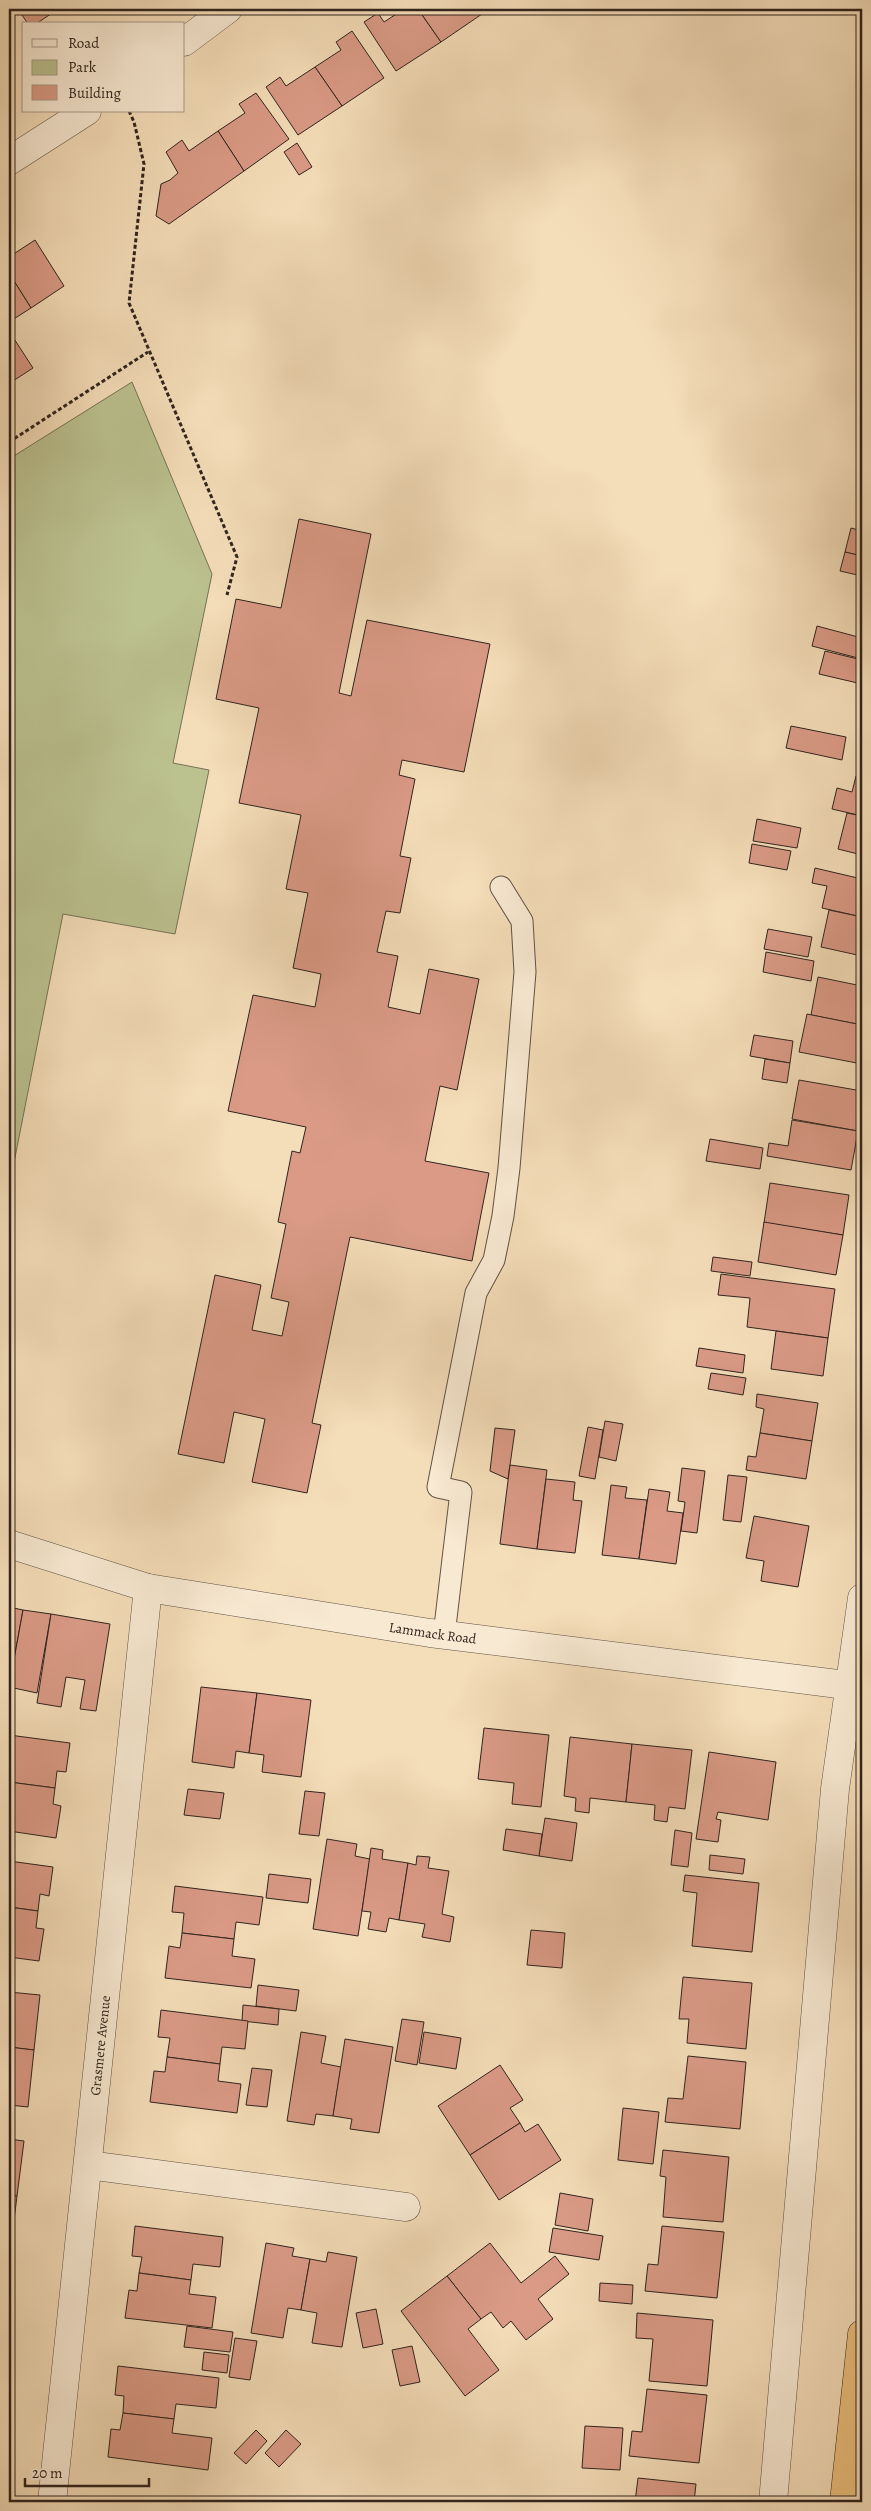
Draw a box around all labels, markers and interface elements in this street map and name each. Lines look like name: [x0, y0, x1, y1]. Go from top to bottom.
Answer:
legend: [22, 22, 185, 112]
text: Road: [68, 33, 100, 53]
text: Park: [68, 57, 97, 77]
text: Building: [68, 83, 121, 103]
street label: Lammack Road: [387, 1617, 478, 1648]
street label: Grasmere Avenue: [85, 1995, 115, 2096]
scale bar: [25, 2456, 149, 2488]
text: 20 m: [32, 2463, 63, 2483]

